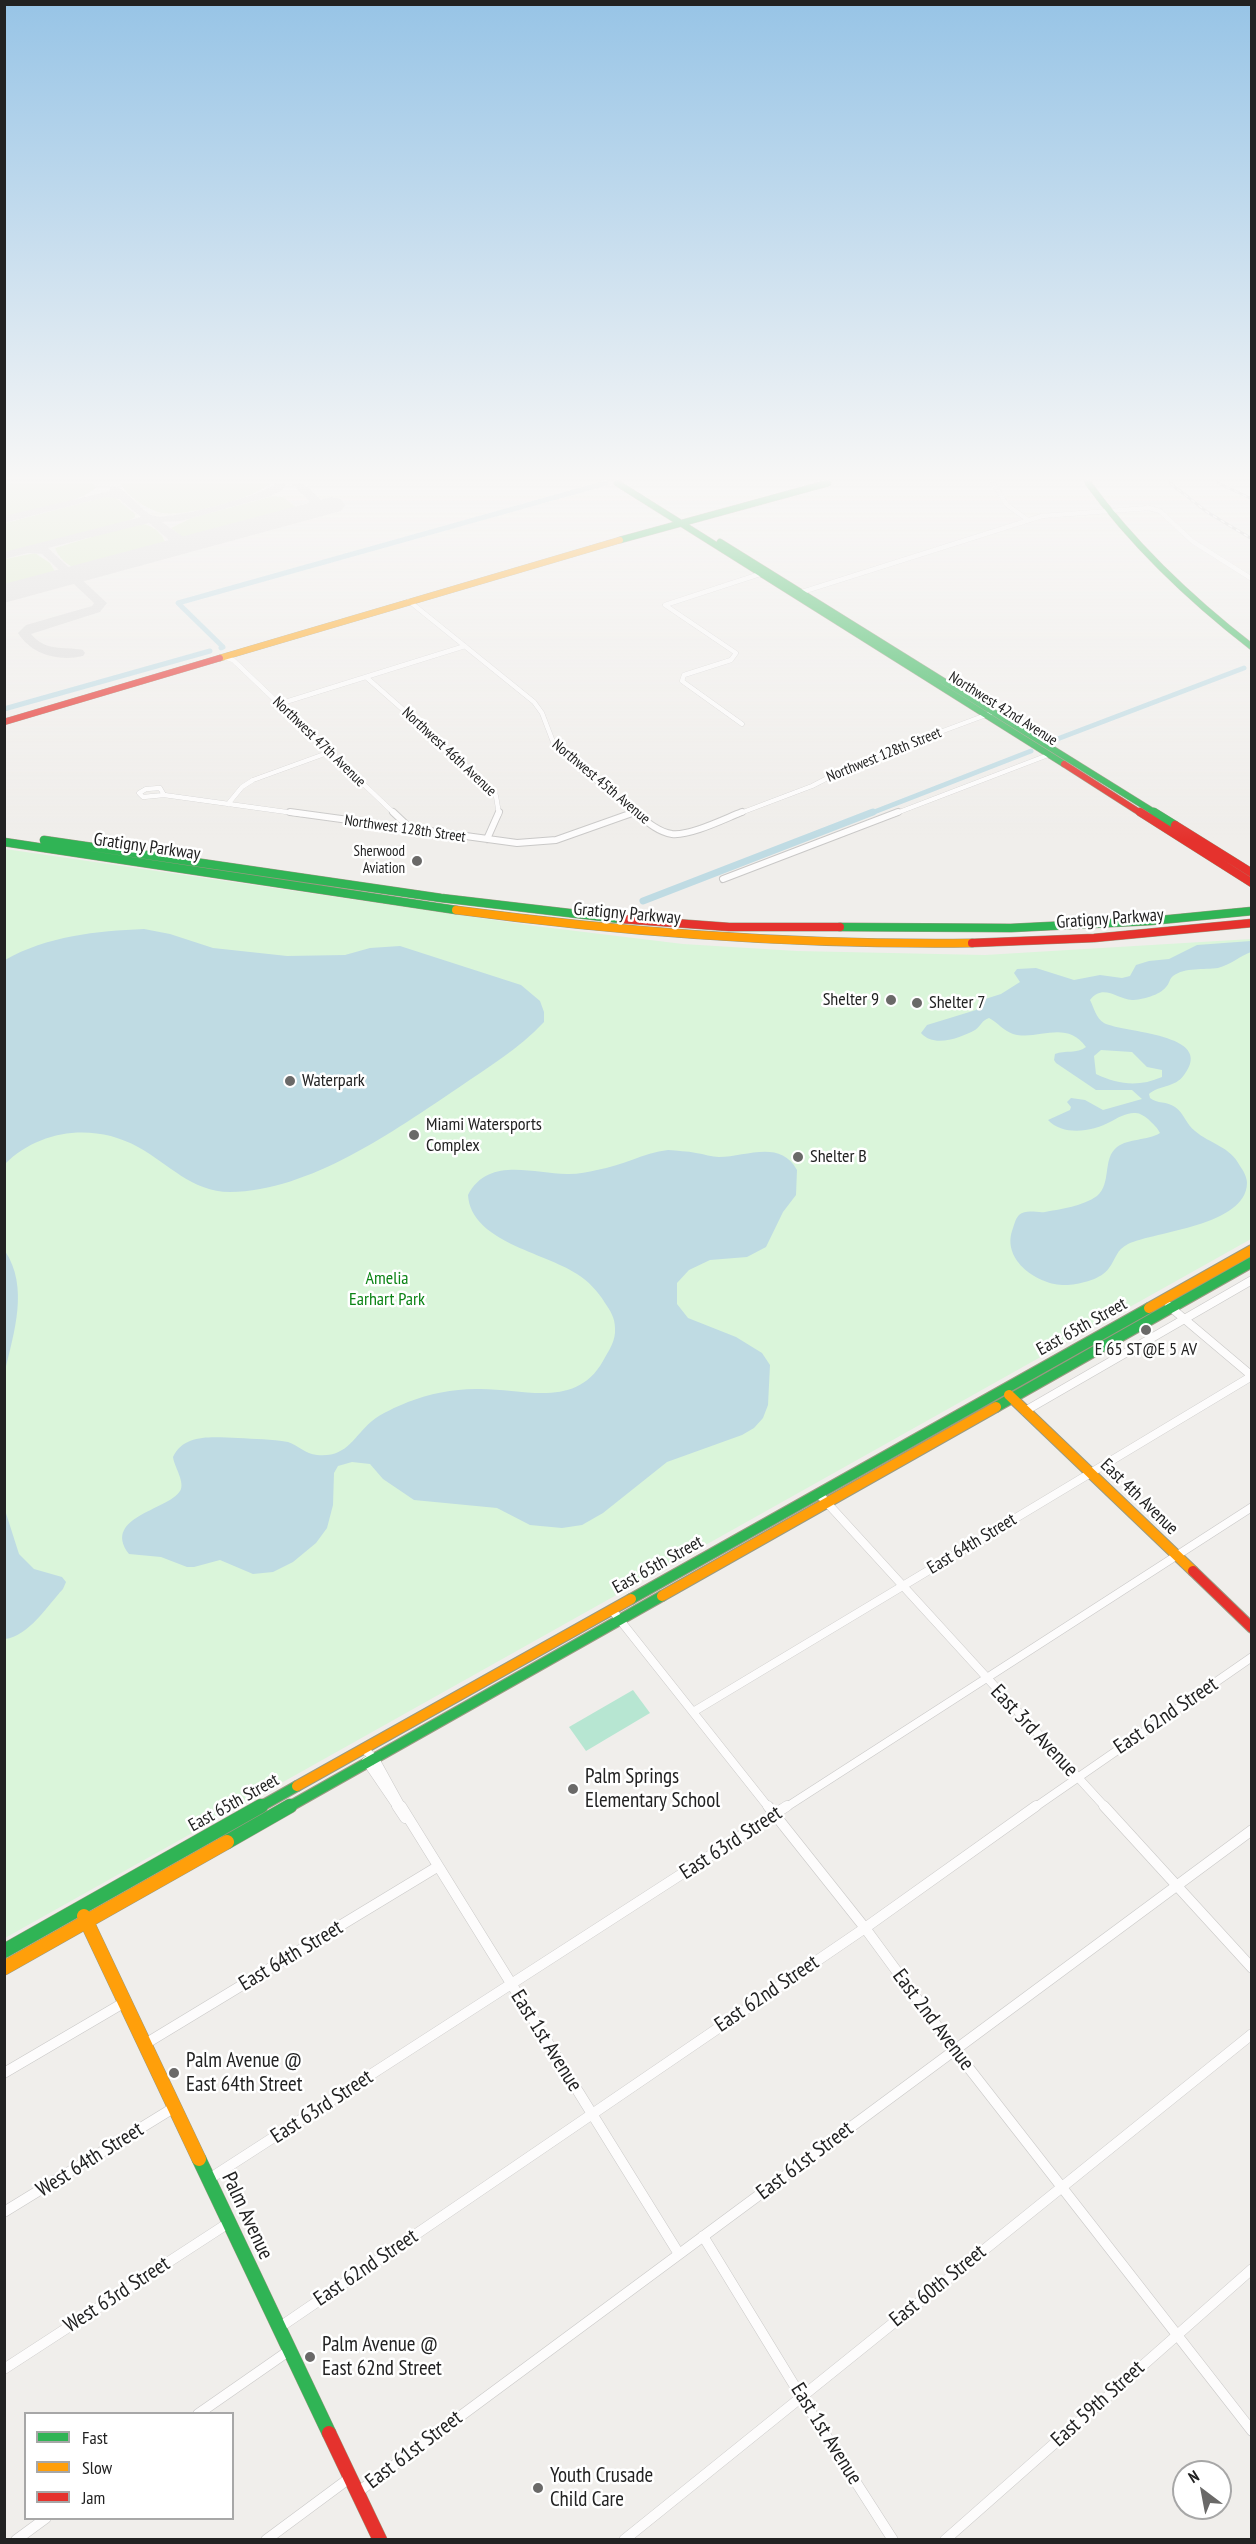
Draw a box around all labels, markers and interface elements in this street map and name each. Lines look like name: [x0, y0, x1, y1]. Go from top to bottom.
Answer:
street label: Northwest 42nd Avenue: [945, 668, 1061, 750]
street label: Northwest 47th Avenue: [269, 693, 369, 791]
street label: Northwest 46th Avenue: [398, 704, 500, 800]
street label: Northwest 128th Street: [824, 724, 944, 786]
street label: Northwest 45th Avenue: [548, 736, 654, 828]
street label: Northwest 128th Street: [343, 812, 467, 846]
street label: Gratigny Parkway: [92, 829, 202, 865]
place label: Sherwood Aviation: [354, 843, 405, 878]
marker: Sherwood Aviation: [410, 854, 424, 868]
street label: Gratigny Parkway: [573, 899, 681, 929]
street label: Gratigny Parkway: [1056, 904, 1164, 934]
place label: Shelter 9: [823, 989, 879, 1011]
place label: Shelter 7: [929, 992, 985, 1014]
marker: Shelter 9: [884, 993, 898, 1007]
marker: Shelter 7: [910, 996, 924, 1010]
place label: Waterpark: [302, 1070, 365, 1092]
marker: Waterpark: [283, 1074, 297, 1088]
place label: Miami Watersports Complex: [426, 1114, 542, 1156]
marker: Miami Watersports Complex: [407, 1128, 421, 1142]
place label: Shelter B: [810, 1146, 867, 1168]
marker: Shelter B: [791, 1150, 805, 1164]
park label: Amelia Earhart Park: [349, 1268, 425, 1310]
street label: East 65th Street: [1033, 1293, 1131, 1361]
marker: E 65 ST@E 5 AV: [1139, 1323, 1153, 1337]
place label: E 65 ST@E 5 AV: [1095, 1339, 1197, 1361]
street label: East 4th Avenue: [1096, 1454, 1182, 1540]
street label: East 64th Street: [924, 1509, 1020, 1579]
street label: East 65th Street: [609, 1531, 707, 1599]
street label: East 62nd Street: [1109, 1672, 1223, 1760]
street label: East 3rd Avenue: [985, 1680, 1083, 1782]
place label: Palm Springs Elementary School: [585, 1764, 720, 1814]
street label: East 65th Street: [185, 1769, 283, 1837]
marker: Palm Springs Elementary School: [566, 1782, 580, 1796]
street label: East 63rd Street: [675, 1801, 787, 1885]
street label: East 64th Street: [235, 1915, 347, 1997]
street label: East 62nd Street: [710, 1950, 824, 2038]
street label: East 2nd Avenue: [887, 1964, 979, 2076]
street label: East 1st Avenue: [505, 1986, 587, 2096]
place label: Palm Avenue @ East 64th Street: [186, 2048, 303, 2098]
street label: East 63rd Street: [266, 2065, 378, 2149]
marker: Palm Avenue @ East 64th Street: [167, 2066, 181, 2080]
street label: West 64th Street: [32, 2117, 148, 2203]
street label: East 61st Street: [752, 2117, 858, 2205]
street label: Palm Avenue: [216, 2168, 278, 2264]
street label: East 62nd Street: [309, 2224, 423, 2312]
street label: East 60th Street: [885, 2240, 991, 2332]
street label: West 63rd Street: [59, 2251, 175, 2339]
place label: Palm Avenue @ East 62nd Street: [322, 2332, 442, 2382]
marker: Palm Avenue @ East 62nd Street: [303, 2350, 317, 2364]
street label: East 59th Street: [1046, 2356, 1150, 2452]
street label: East 1st Avenue: [785, 2379, 867, 2489]
street label: East 61st Street: [361, 2406, 467, 2494]
legend: [24, 2412, 234, 2520]
text: Fast: [82, 2426, 108, 2449]
text: Slow: [82, 2456, 112, 2479]
north arrow: [1172, 2460, 1232, 2520]
place label: Youth Crusade Child Care: [550, 2463, 653, 2513]
text: N: [1185, 2466, 1202, 2487]
marker: Youth Crusade Child Care: [531, 2481, 545, 2495]
text: Jam: [82, 2486, 105, 2509]

